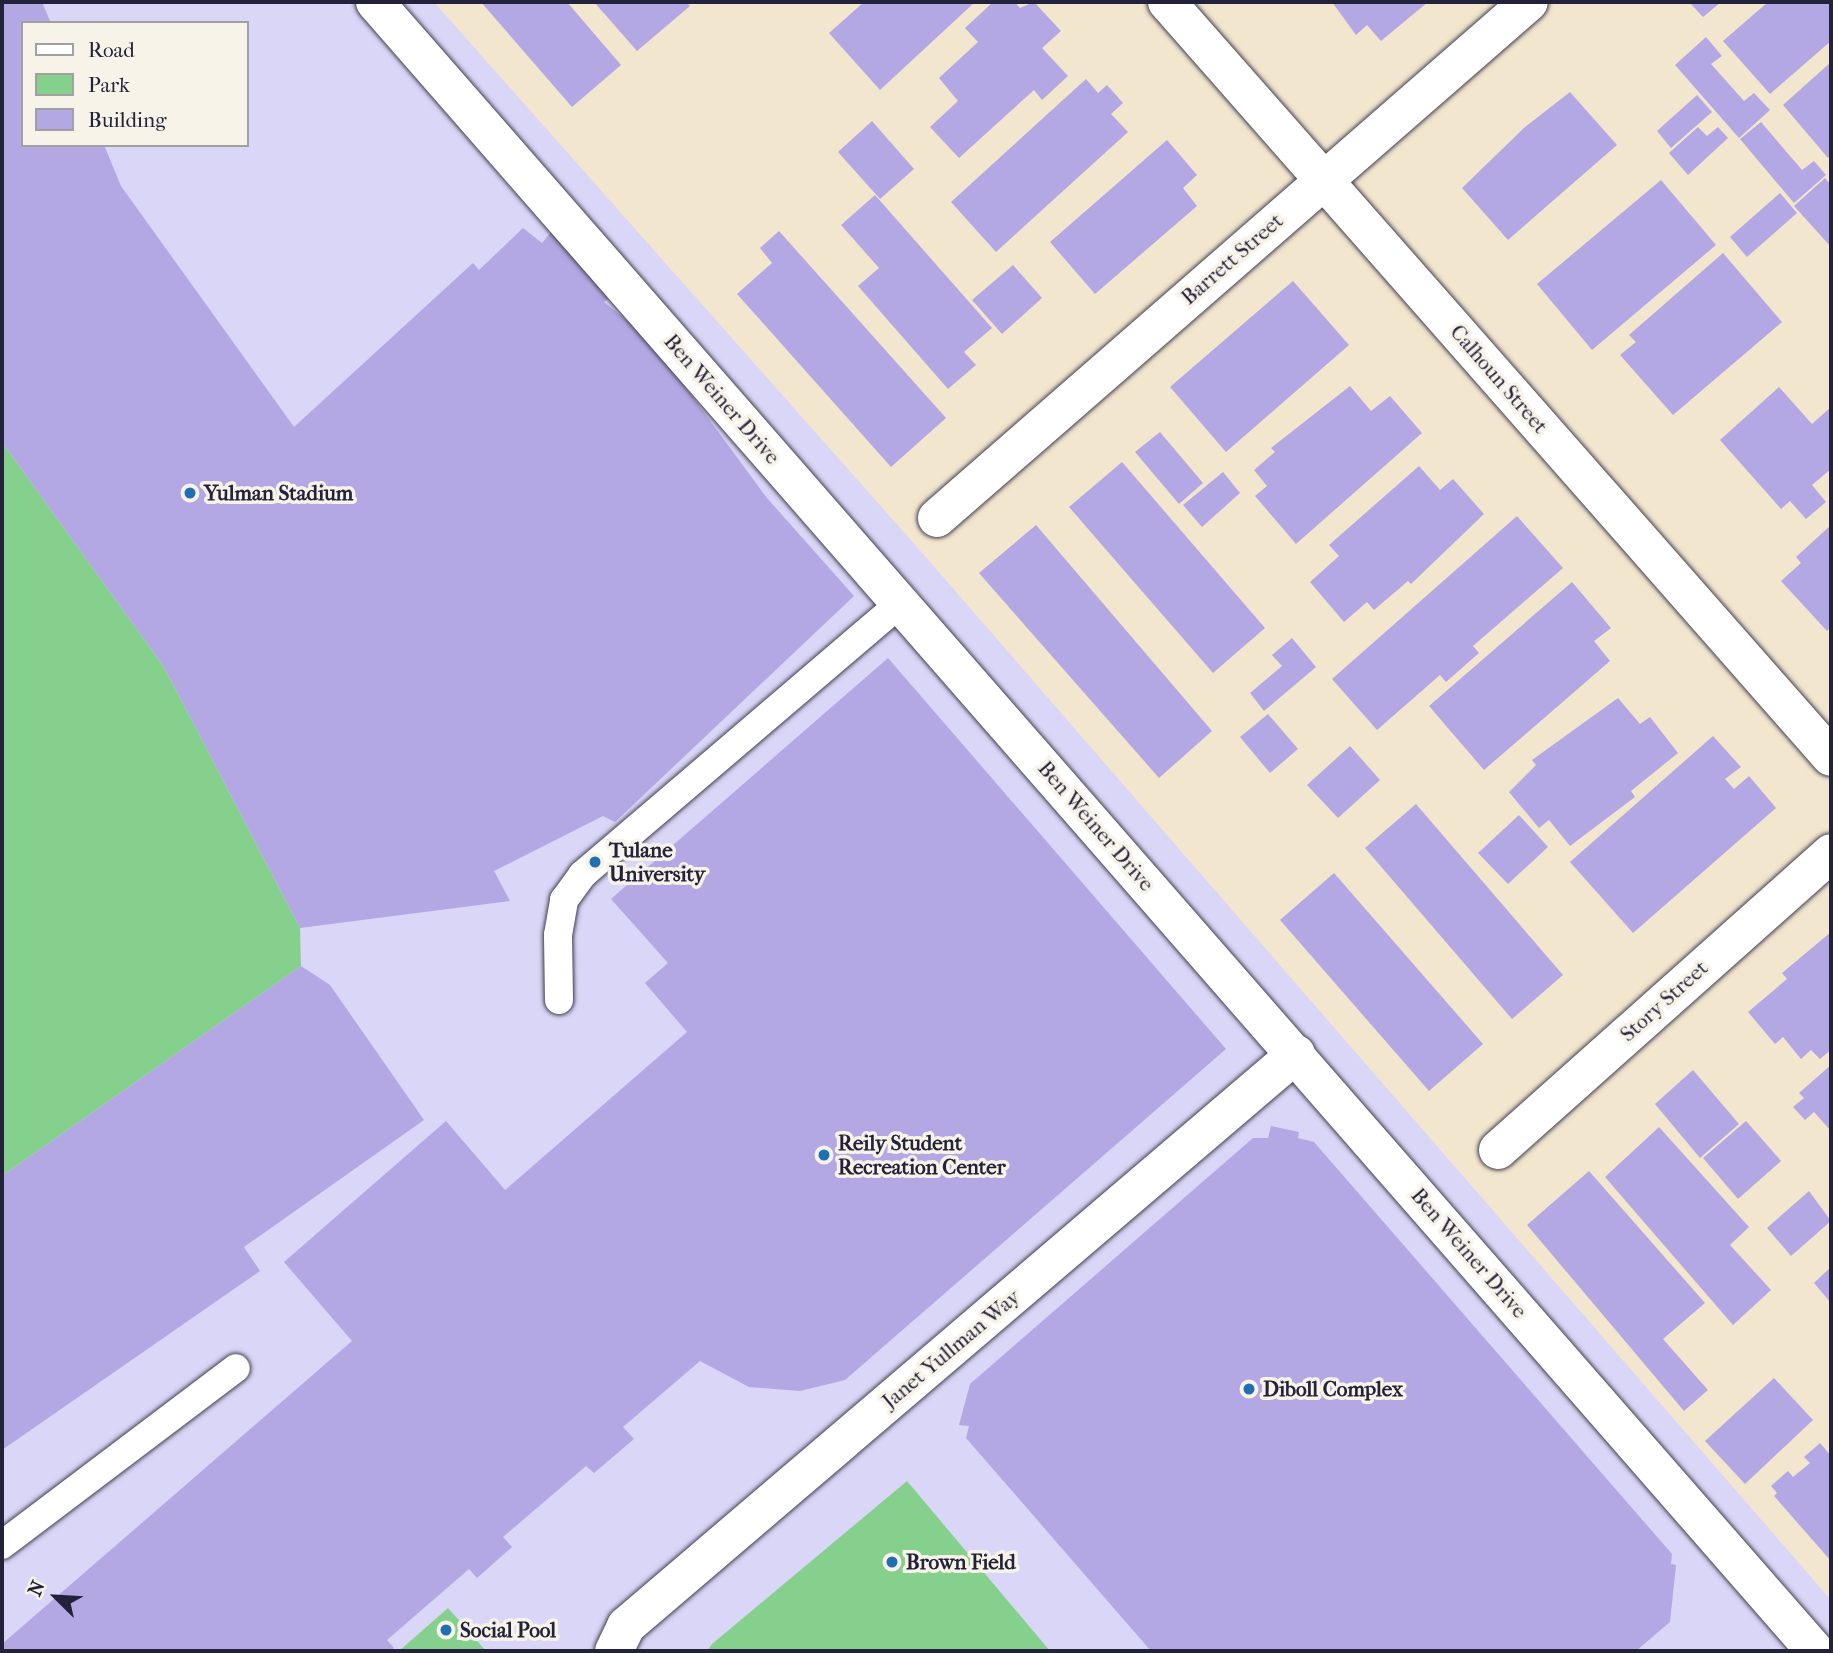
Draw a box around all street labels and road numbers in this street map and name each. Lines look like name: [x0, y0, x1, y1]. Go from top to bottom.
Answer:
street label: Barrett Street: [1176, 208, 1288, 310]
street label: Calhoun Street: [1445, 319, 1553, 439]
street label: Ben Weiner Drive: [659, 329, 785, 469]
street label: Ben Weiner Drive: [1033, 756, 1159, 896]
street label: Story Street: [1615, 955, 1713, 1047]
street label: Ben Weiner Drive: [1406, 1183, 1532, 1323]
street label: Janet Yullman Way: [877, 1284, 1025, 1414]

